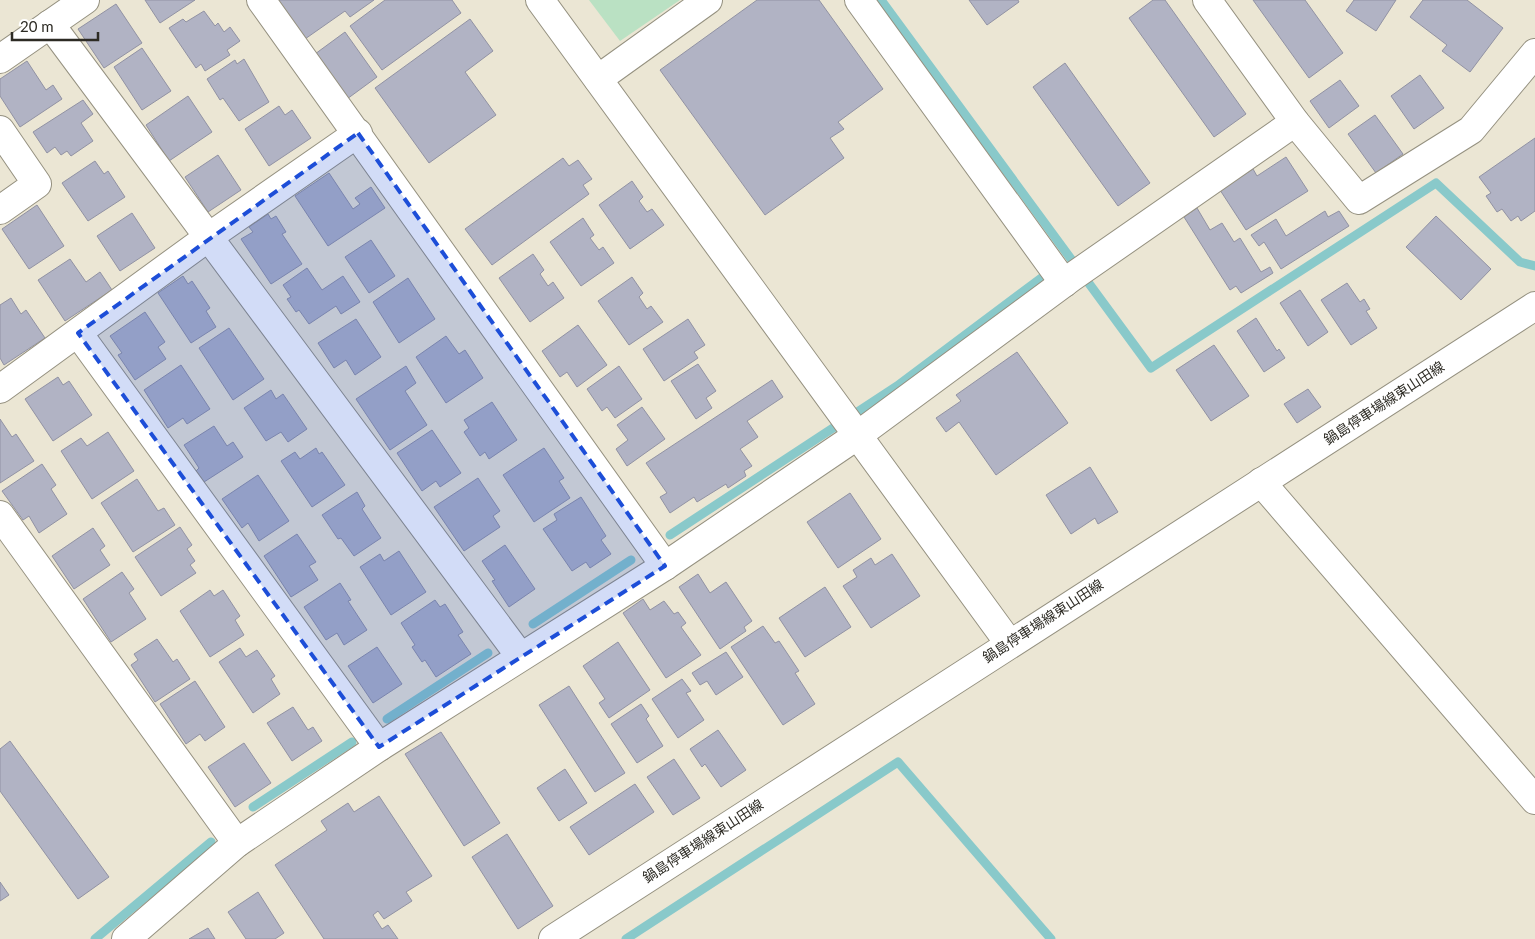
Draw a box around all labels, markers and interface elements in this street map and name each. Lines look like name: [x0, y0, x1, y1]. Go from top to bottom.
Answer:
scale bar: [12, 10, 99, 42]
text: 20 m: [20, 17, 54, 35]
street label: 鍋島停車場線東山田線: [1320, 357, 1447, 448]
street label: 鍋島停車場線東山田線: [979, 575, 1106, 666]
street label: 鍋島停車場線東山田線: [639, 795, 766, 886]

